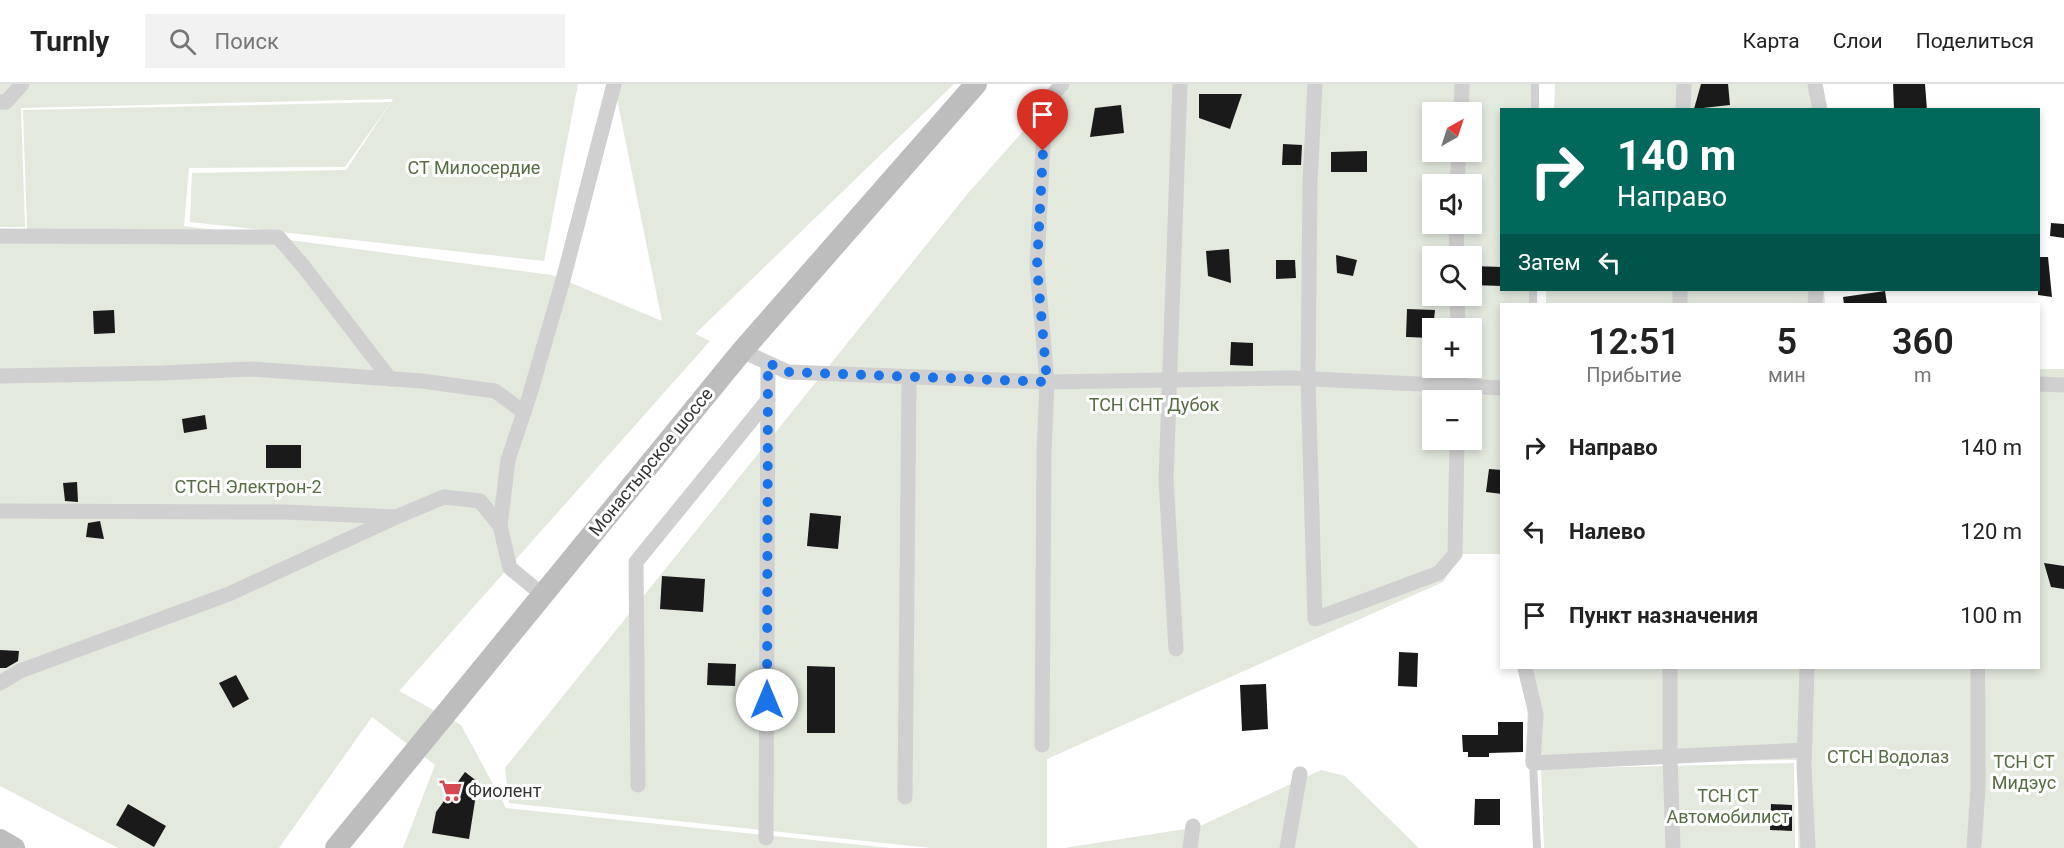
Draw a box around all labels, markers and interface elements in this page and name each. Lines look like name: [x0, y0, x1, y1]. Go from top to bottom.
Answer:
search box: [145, 14, 565, 68]
text: Turnly: [30, 25, 109, 58]
icon: search: [166, 25, 199, 58]
text: Поиск: [214, 29, 279, 54]
text: Карта: [1743, 29, 1800, 53]
text: Слои: [1833, 29, 1883, 53]
text: Поделиться: [1916, 29, 2034, 53]
pin: [1017, 89, 1068, 151]
icon: arrive: [1026, 98, 1059, 131]
north arrow: [1422, 102, 1482, 162]
map controls: [1422, 102, 1482, 450]
text: 140 m: [1617, 131, 1736, 180]
icon: right: [1518, 132, 1596, 210]
park label: СТ Милосердие: [408, 157, 540, 178]
button: sound: [1422, 174, 1482, 234]
text: Направо: [1617, 181, 1727, 213]
button: search: [1422, 246, 1482, 306]
icon: left: [1593, 246, 1626, 279]
text: Затем: [1518, 250, 1581, 275]
button: +: [1422, 318, 1482, 378]
text: 12:51: [1588, 321, 1680, 363]
text: 5: [1777, 321, 1797, 363]
text: 360: [1892, 321, 1954, 363]
text: Прибытие: [1586, 363, 1682, 387]
text: мин: [1768, 363, 1806, 387]
text: m: [1914, 363, 1932, 387]
street label: Монастырское шоссе: [584, 383, 717, 540]
button: −: [1422, 390, 1482, 450]
park label: ТСН СНТ Дубок: [1089, 394, 1220, 415]
icon: right: [1518, 431, 1551, 464]
text: Направо: [1569, 435, 1658, 460]
text: 140 m: [1960, 435, 2022, 460]
park label: СТСН Электрон-2: [174, 476, 322, 497]
icon: left: [1518, 515, 1551, 548]
text: Налево: [1569, 519, 1646, 544]
text: 120 m: [1960, 519, 2022, 544]
icon: arrive: [1518, 599, 1551, 632]
text: Пункт назначения: [1569, 603, 1758, 628]
text: 100 m: [1960, 603, 2022, 628]
position arrow: [735, 668, 799, 732]
park label: СТСН Водолаз: [1827, 746, 1949, 767]
park label: ТСН СТ Мидэус: [1992, 751, 2056, 793]
supermarket icon: Фиолент: [437, 778, 463, 804]
place label: Фиолент: [468, 780, 542, 801]
park label: ТСН СТ Автомобилист: [1666, 785, 1790, 827]

